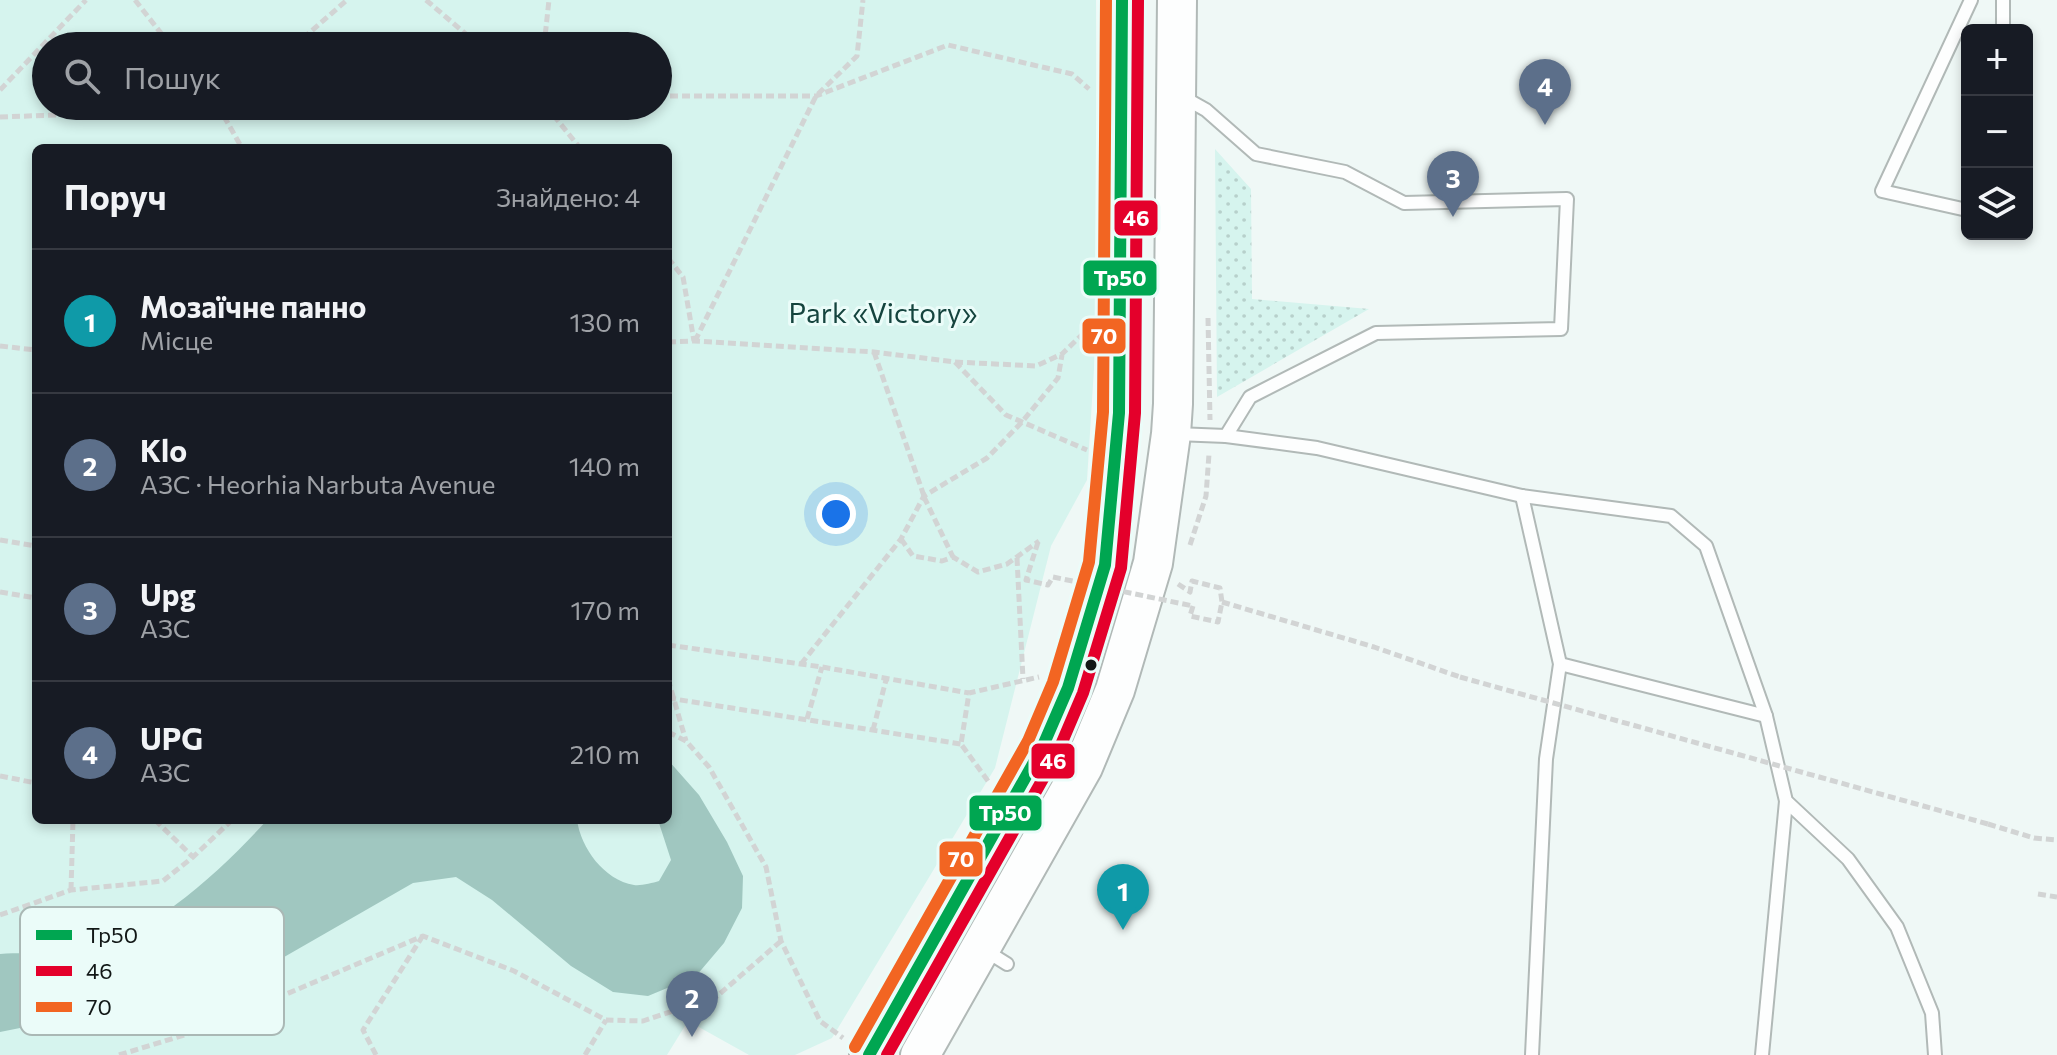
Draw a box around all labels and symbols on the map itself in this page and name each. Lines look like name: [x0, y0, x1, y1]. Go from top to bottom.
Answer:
pin: 4: [1519, 59, 1571, 125]
pin: 3: [1427, 151, 1479, 217]
line badge: 46: [1113, 199, 1159, 237]
text: 46: [1122, 204, 1150, 231]
line badge: Тр50: [1082, 259, 1158, 297]
text: Тр50: [1093, 264, 1147, 291]
park label: Park «Victory»: [789, 295, 978, 329]
line badge: 70: [1081, 317, 1127, 355]
text: 70: [1091, 322, 1117, 349]
your location: [816, 494, 856, 534]
unlabelled marker: [1083, 657, 1099, 673]
line badge: 46: [1030, 742, 1076, 780]
text: 46: [1039, 747, 1067, 774]
line badge: Тр50: [968, 794, 1043, 832]
text: Тр50: [978, 799, 1032, 826]
line badge: 70: [938, 840, 984, 878]
text: 70: [948, 845, 974, 872]
pin: 1: [1097, 864, 1149, 930]
legend: [20, 907, 284, 1035]
text: Тр50: [86, 921, 138, 948]
text: 46: [86, 957, 113, 984]
pin: 2: [666, 971, 718, 1037]
text: 70: [86, 993, 112, 1020]

